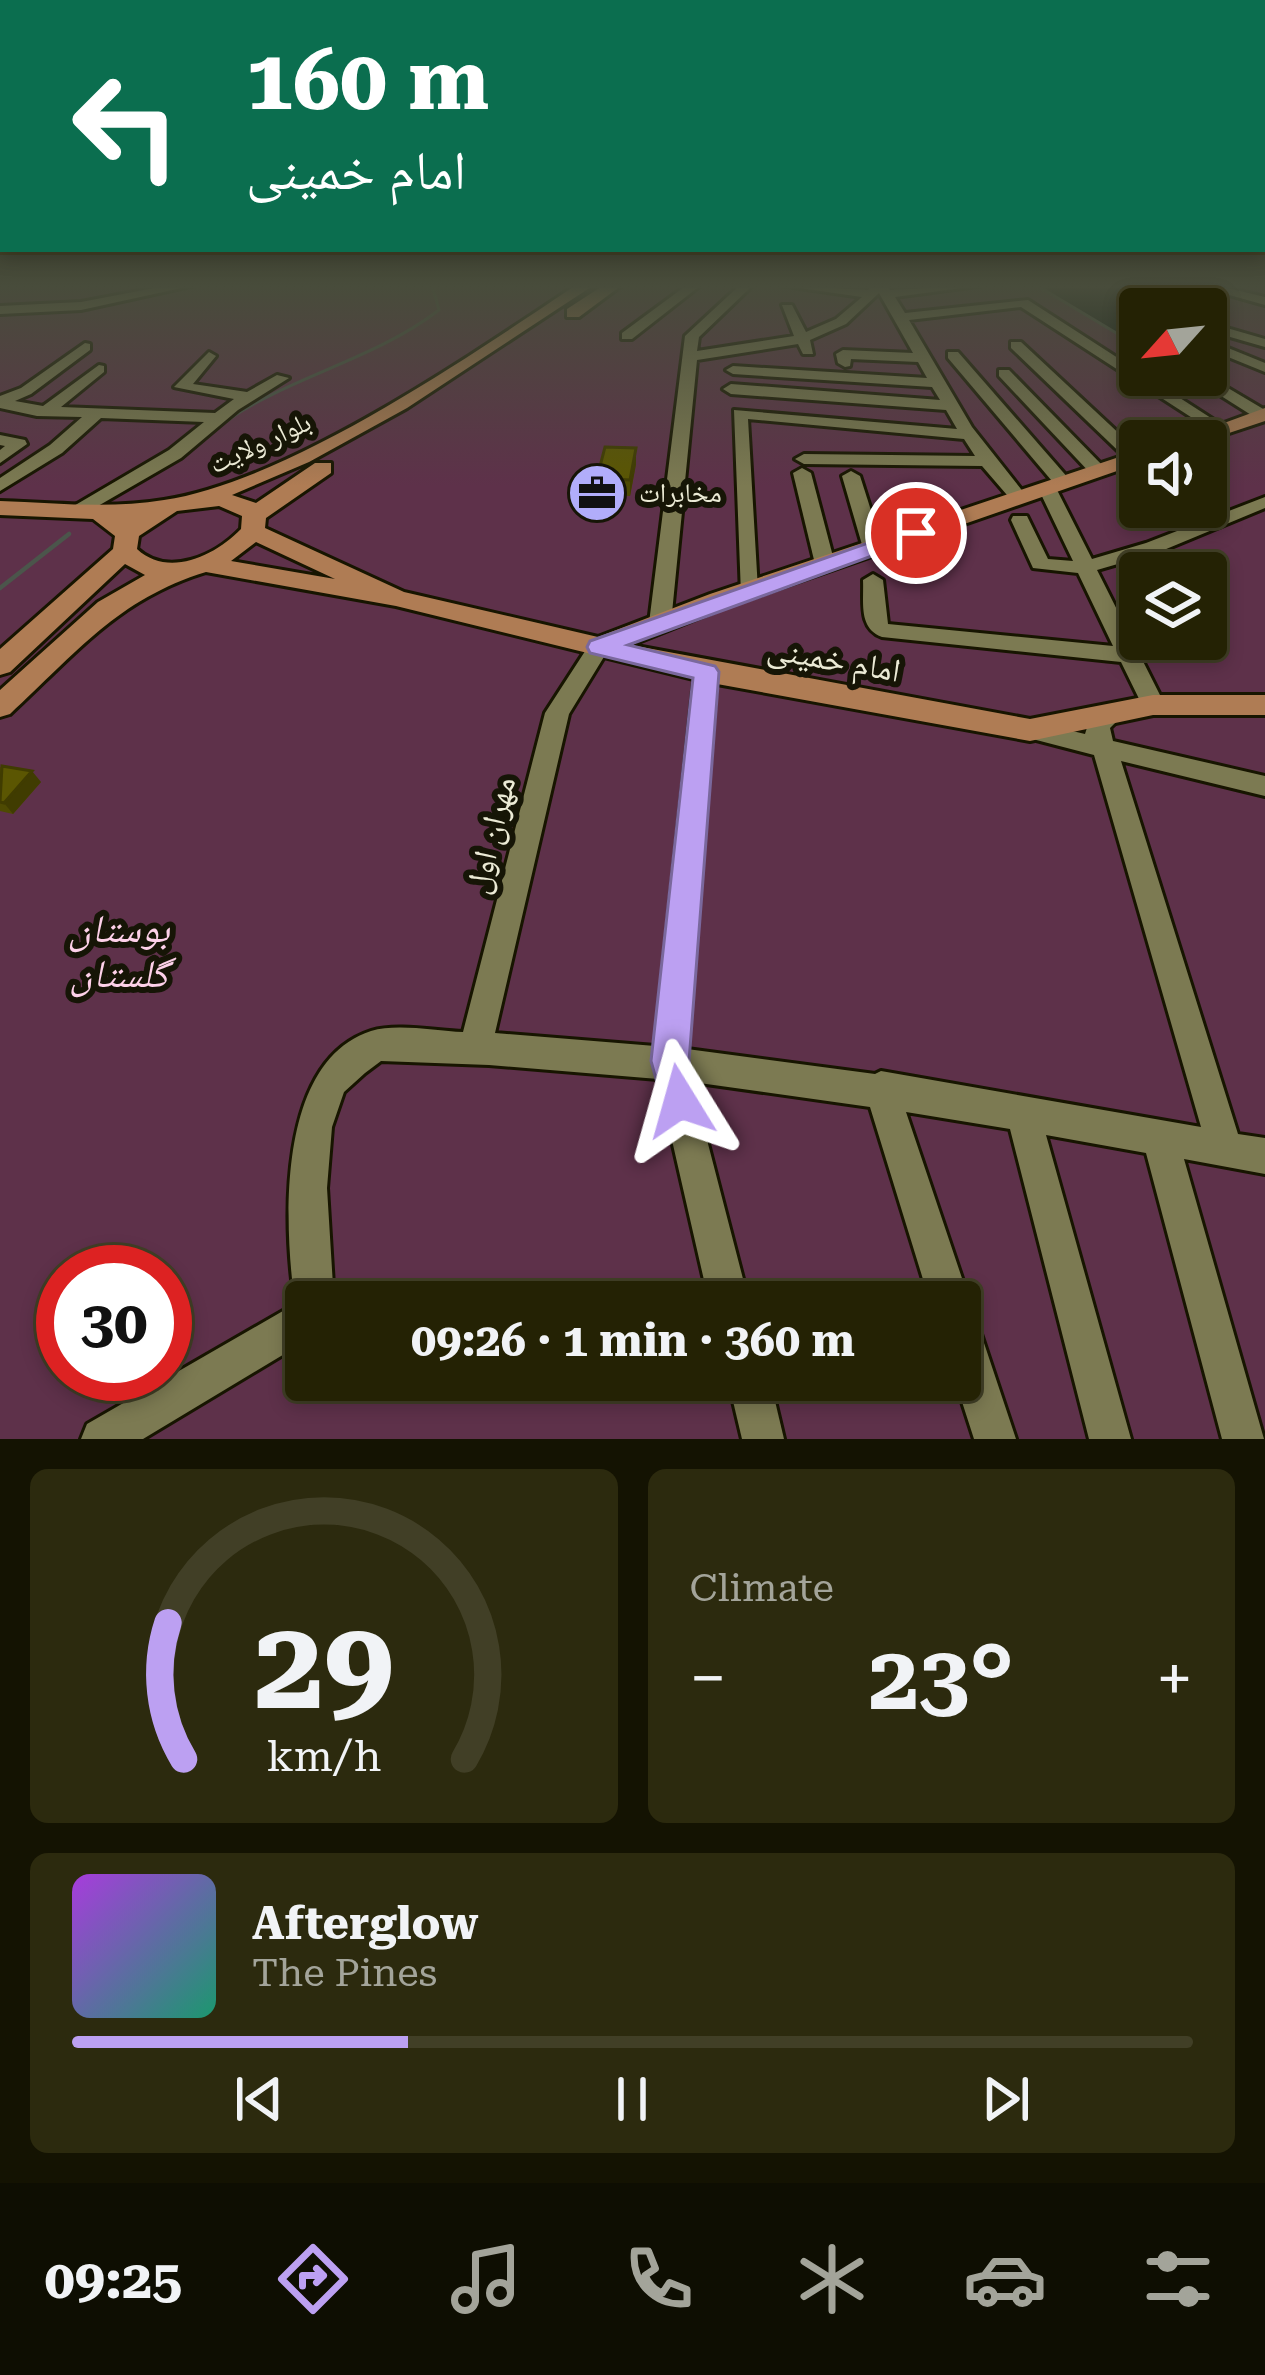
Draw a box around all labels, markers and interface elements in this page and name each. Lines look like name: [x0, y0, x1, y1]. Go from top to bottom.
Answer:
text: 160 m: [246, 31, 489, 129]
icon: left: [48, 48, 204, 204]
text: امام خمینی: [246, 139, 466, 202]
north arrow: [1119, 288, 1227, 396]
map controls: [1119, 288, 1227, 660]
street label: بلوار ولایت: [204, 406, 316, 480]
button: sound: [1119, 420, 1227, 528]
office icon: مخابرات: [566, 462, 628, 524]
place label: مخابرات: [639, 477, 722, 509]
pin: [865, 482, 967, 584]
icon: arrive: [883, 500, 949, 566]
button: layers: [1119, 552, 1227, 660]
street label: امام خمینی: [764, 628, 904, 692]
street label: مهران اول: [457, 772, 524, 898]
park label: بوستان گلستان: [68, 906, 177, 998]
position arrow: [617, 1038, 743, 1164]
speed limit sign: 30: [36, 1245, 192, 1401]
text: 09:26 · 1 min · 360 m: [411, 1314, 855, 1367]
text: Climate: [690, 1565, 834, 1611]
text: 29: [254, 1592, 394, 1738]
text: 23°: [868, 1626, 1014, 1731]
text: −: [690, 1640, 726, 1717]
text: +: [1156, 1640, 1193, 1717]
text: km/h: [266, 1731, 381, 1781]
text: Afterglow: [252, 1897, 478, 1950]
text: The Pines: [252, 1950, 437, 1996]
icon: previous: [226, 2066, 292, 2132]
icon: pause: [599, 2066, 665, 2132]
icon: next: [973, 2066, 1039, 2132]
icon: directions: [271, 2237, 355, 2321]
icon: music: [444, 2237, 528, 2321]
icon: phone: [617, 2237, 701, 2321]
icon: climate: [790, 2237, 874, 2321]
icon: car: [963, 2237, 1047, 2321]
icon: filters: [1136, 2237, 1220, 2321]
text: 09:25: [45, 2248, 182, 2311]

